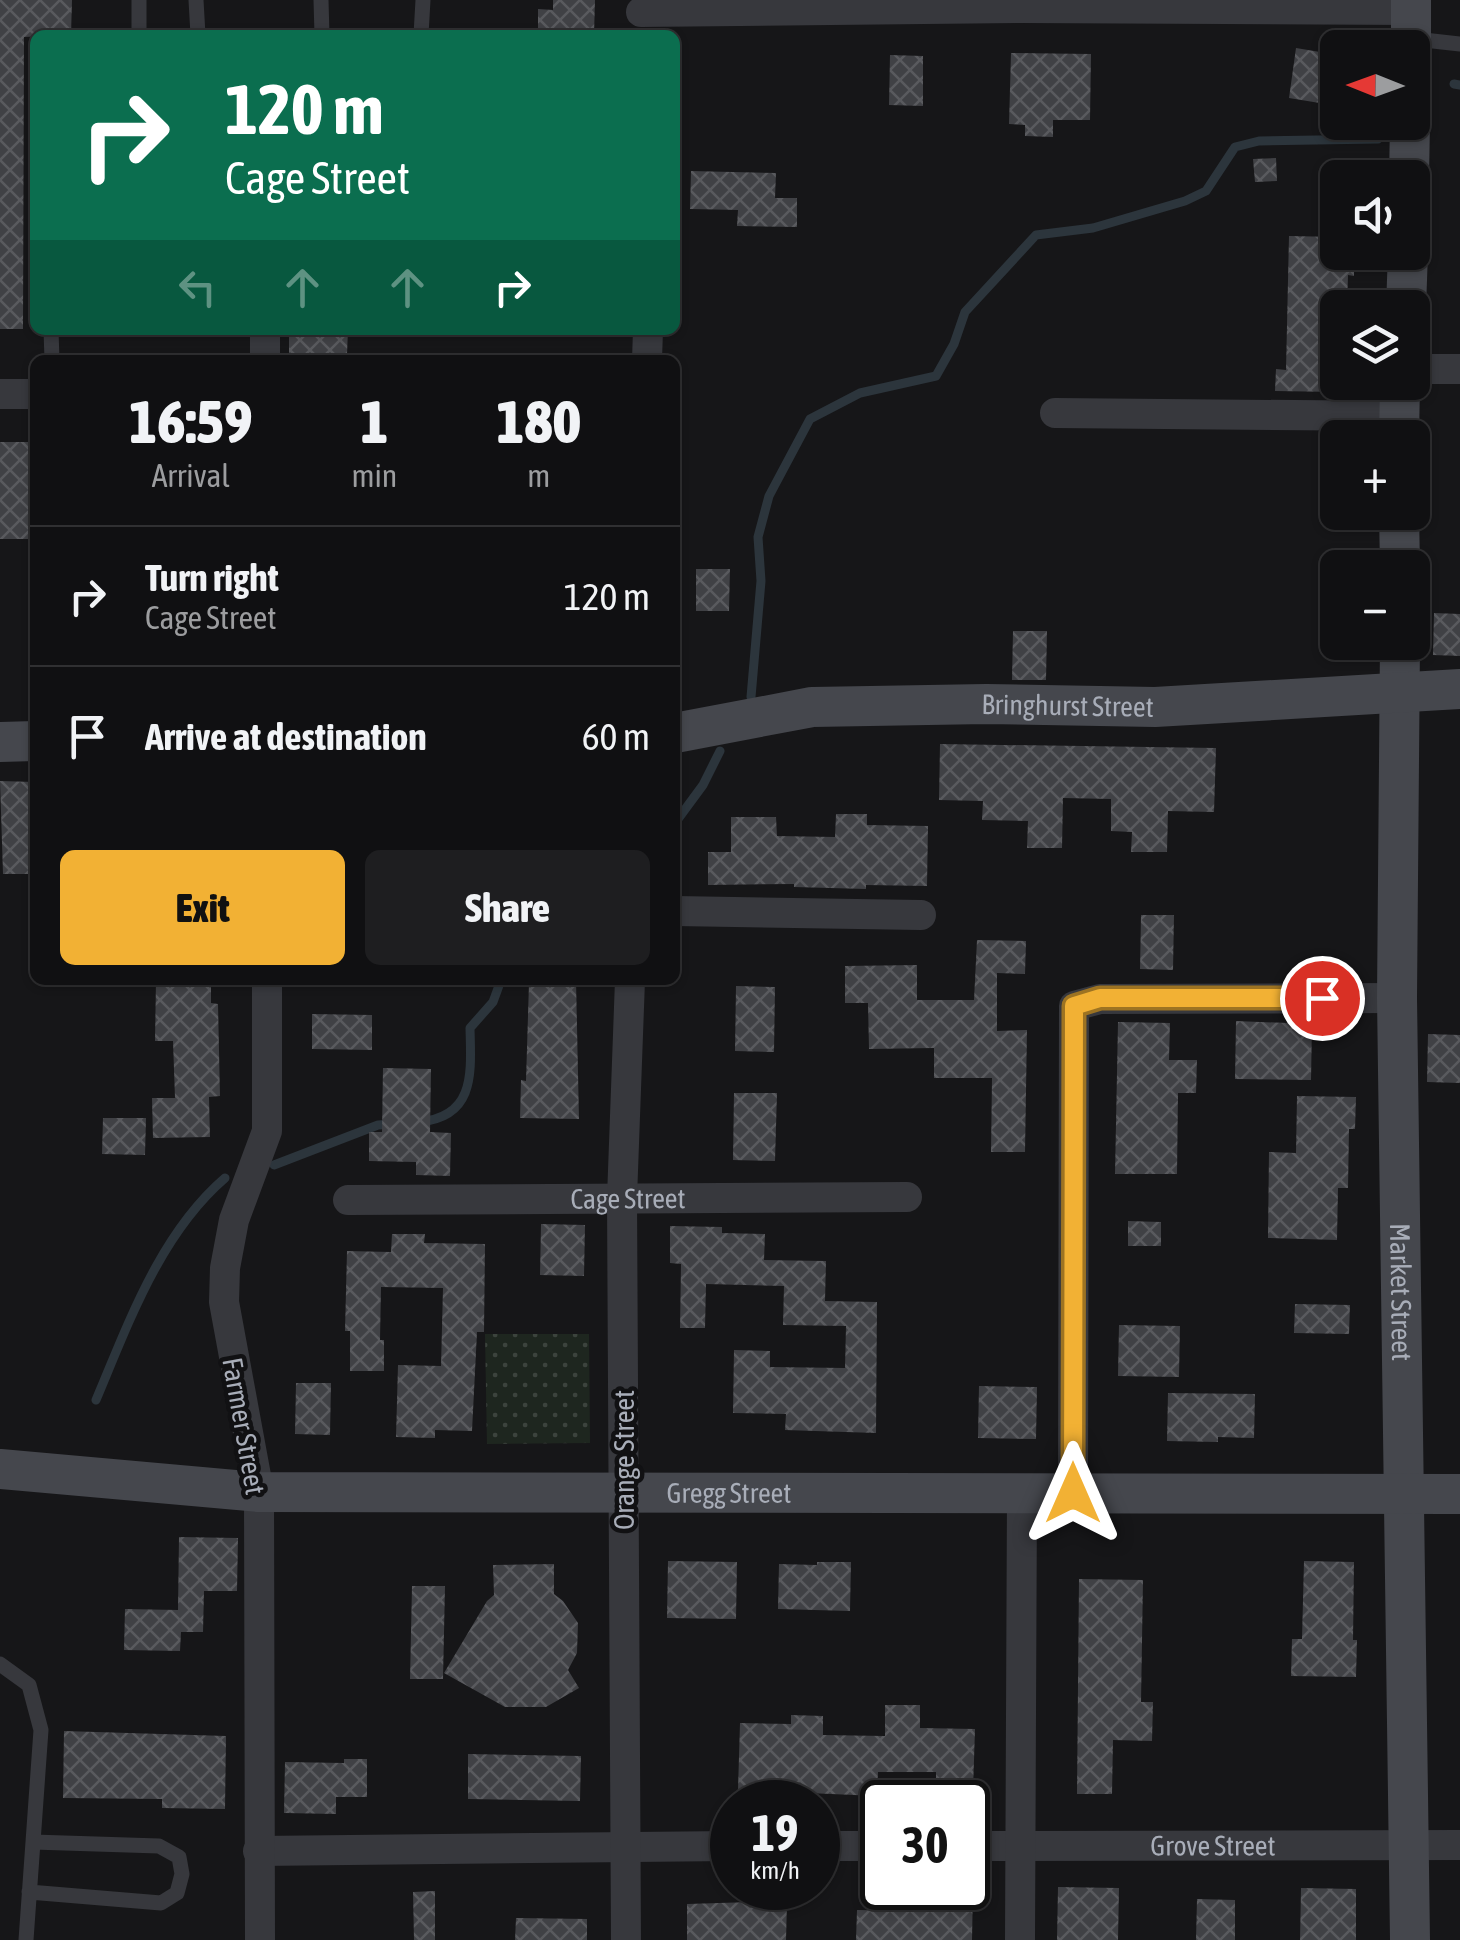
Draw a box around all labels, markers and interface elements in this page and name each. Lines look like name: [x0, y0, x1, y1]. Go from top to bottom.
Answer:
north arrow: [1320, 30, 1430, 140]
map controls: [1320, 30, 1430, 660]
text: 120 m: [225, 69, 384, 149]
icon: right: [60, 70, 190, 200]
text: Cage Street: [225, 152, 410, 204]
button: sound: [1320, 160, 1430, 270]
icon: left: [170, 260, 225, 315]
icon: ahead: [275, 260, 330, 315]
icon: ahead: [380, 260, 435, 315]
icon: right: [485, 260, 540, 315]
button: layers: [1320, 290, 1430, 400]
text: 16:59: [129, 387, 252, 456]
text: 1: [360, 387, 389, 456]
text: 180: [496, 387, 581, 456]
button: +: [1320, 420, 1430, 530]
text: Arrival: [152, 457, 230, 494]
text: min: [351, 457, 397, 494]
text: m: [527, 457, 550, 494]
button: −: [1320, 550, 1430, 660]
text: Turn right: [145, 556, 279, 599]
icon: right: [60, 569, 115, 624]
text: 120 m: [564, 575, 650, 618]
text: Cage Street: [145, 599, 277, 636]
street label: Bringhurst Street: [981, 688, 1154, 723]
icon: arrive: [60, 709, 115, 764]
text: Arrive at destination: [145, 715, 427, 758]
text: 60 m: [582, 715, 650, 758]
button: Exit: [60, 850, 345, 965]
button: Share: [365, 850, 650, 965]
pin: [1280, 956, 1365, 1041]
icon: arrive: [1295, 971, 1350, 1026]
street label: Cage Street: [570, 1182, 686, 1215]
street label: Market Street: [1384, 1223, 1418, 1361]
street label: Farmer Street: [216, 1355, 272, 1497]
street label: Orange Street: [608, 1390, 640, 1530]
position arrow: [1021, 1441, 1125, 1545]
street label: Gregg Street: [667, 1477, 791, 1509]
speed limit sign: 30: [860, 1780, 990, 1910]
text: 19: [751, 1804, 798, 1862]
street label: Grove Street: [1150, 1829, 1276, 1862]
text: km/h: [750, 1856, 800, 1884]

